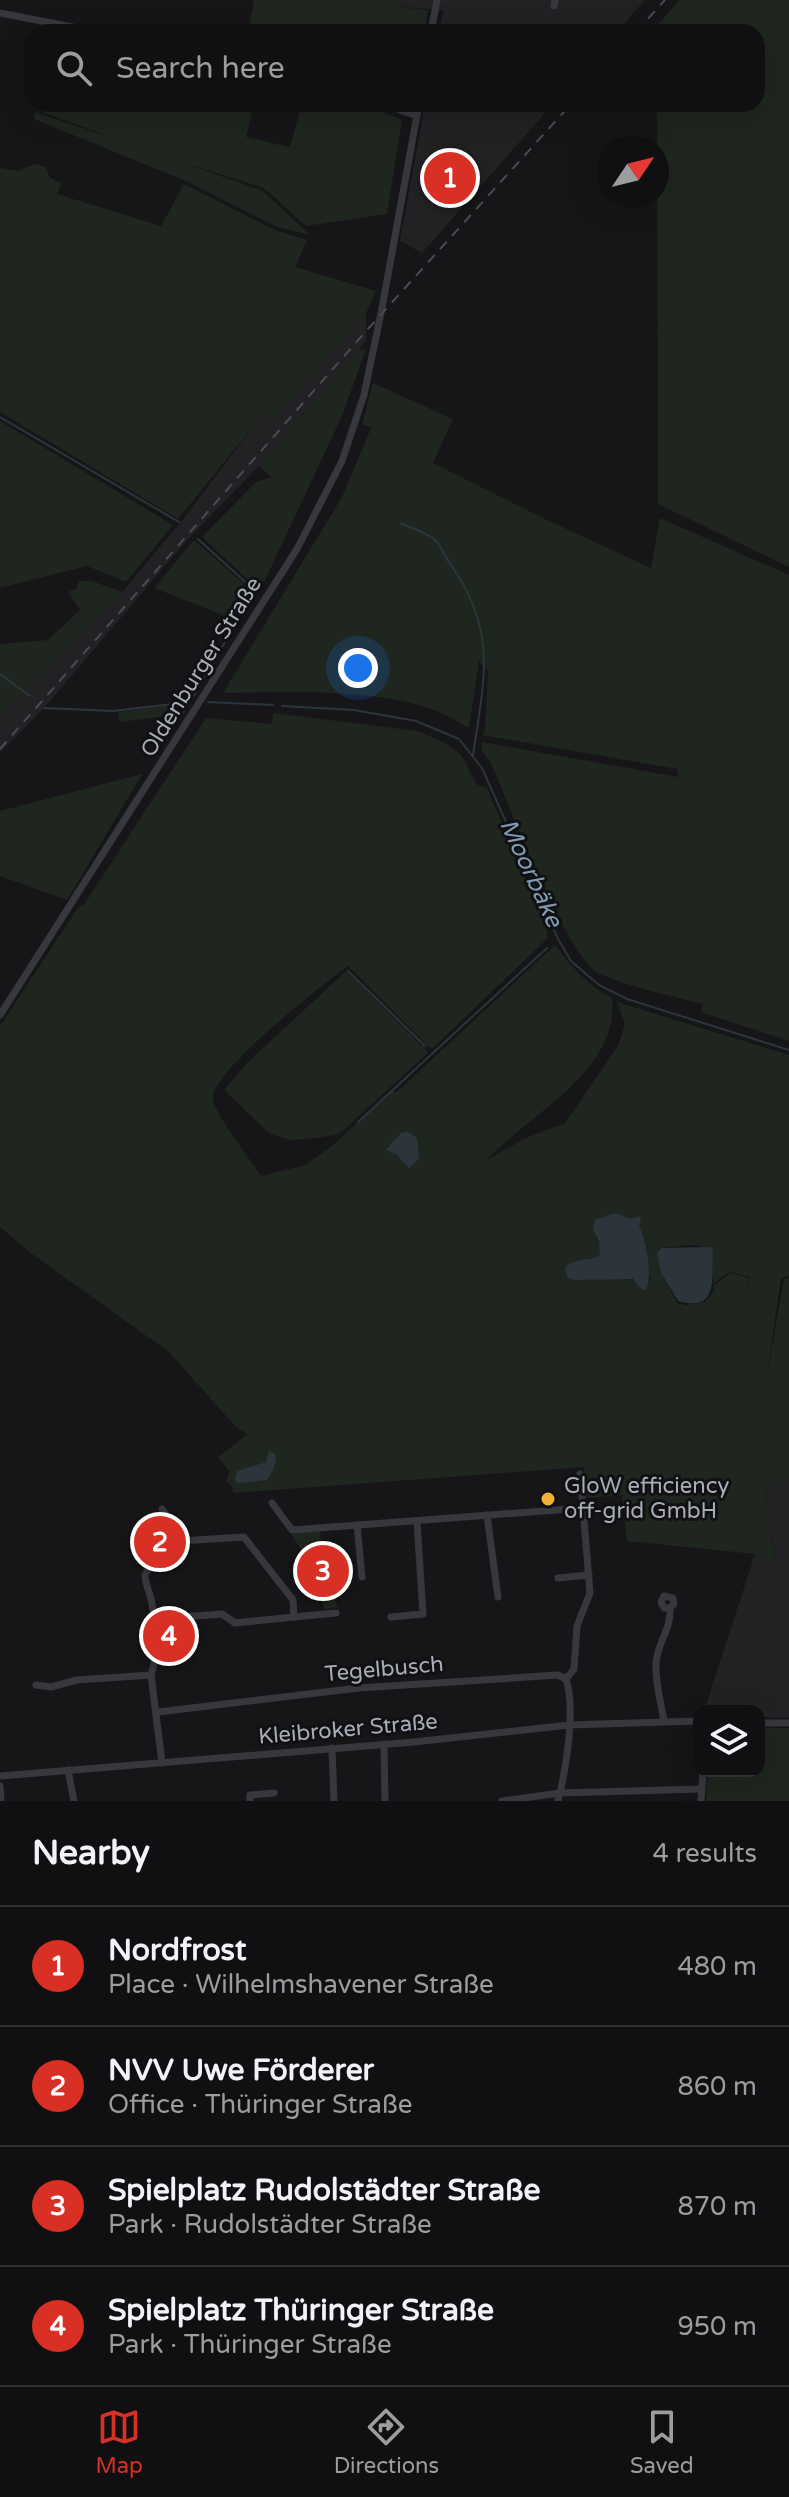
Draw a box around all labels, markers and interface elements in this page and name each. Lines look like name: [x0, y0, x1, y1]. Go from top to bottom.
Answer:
search box: [24, 24, 765, 112]
icon: search: [52, 46, 96, 90]
text: Search here: [116, 50, 285, 87]
north arrow: [597, 136, 669, 208]
pin: 1: [424, 148, 476, 208]
street label: Oldenburger Straße: [135, 572, 267, 762]
your location: [338, 648, 378, 688]
water label: Moorbäke: [493, 814, 569, 933]
place label: GloW efficiency off-grid GmbH: [564, 1473, 729, 1524]
marker: GloW efficiency off-grid GmbH: [539, 1490, 557, 1508]
pin: 2: [134, 1512, 186, 1572]
pin: 3: [297, 1541, 349, 1601]
pin: 4: [143, 1606, 195, 1666]
street label: Tegelbusch: [323, 1651, 445, 1687]
map controls: [693, 1705, 765, 1777]
button: layers: [693, 1705, 765, 1777]
street label: Kleibroker Straße: [257, 1708, 439, 1750]
text: Nearby: [32, 1833, 150, 1874]
text: 4 results: [652, 1838, 757, 1869]
text: Nordfrost: [108, 1932, 246, 1969]
text: 1: [50, 1951, 66, 1982]
text: 480 m: [677, 1951, 757, 1982]
text: Place · Wilhelmshavener Straße: [108, 1969, 494, 2000]
text: NVV Uwe Förderer: [108, 2052, 374, 2089]
text: 2: [50, 2071, 66, 2102]
text: 860 m: [677, 2071, 757, 2102]
text: Office · Thüringer Straße: [108, 2089, 413, 2120]
text: Spielplatz Rudolstädter Straße: [108, 2172, 540, 2209]
text: 3: [50, 2191, 66, 2222]
text: 870 m: [677, 2191, 757, 2222]
text: Park · Rudolstädter Straße: [108, 2209, 432, 2240]
text: Spielplatz Thüringer Straße: [108, 2292, 494, 2329]
text: 4: [50, 2311, 66, 2342]
text: 950 m: [677, 2311, 757, 2342]
text: Park · Thüringer Straße: [108, 2329, 392, 2360]
tab: Map: [95, 2405, 143, 2479]
tab: Directions: [334, 2405, 439, 2479]
tab: Saved: [630, 2405, 694, 2479]

